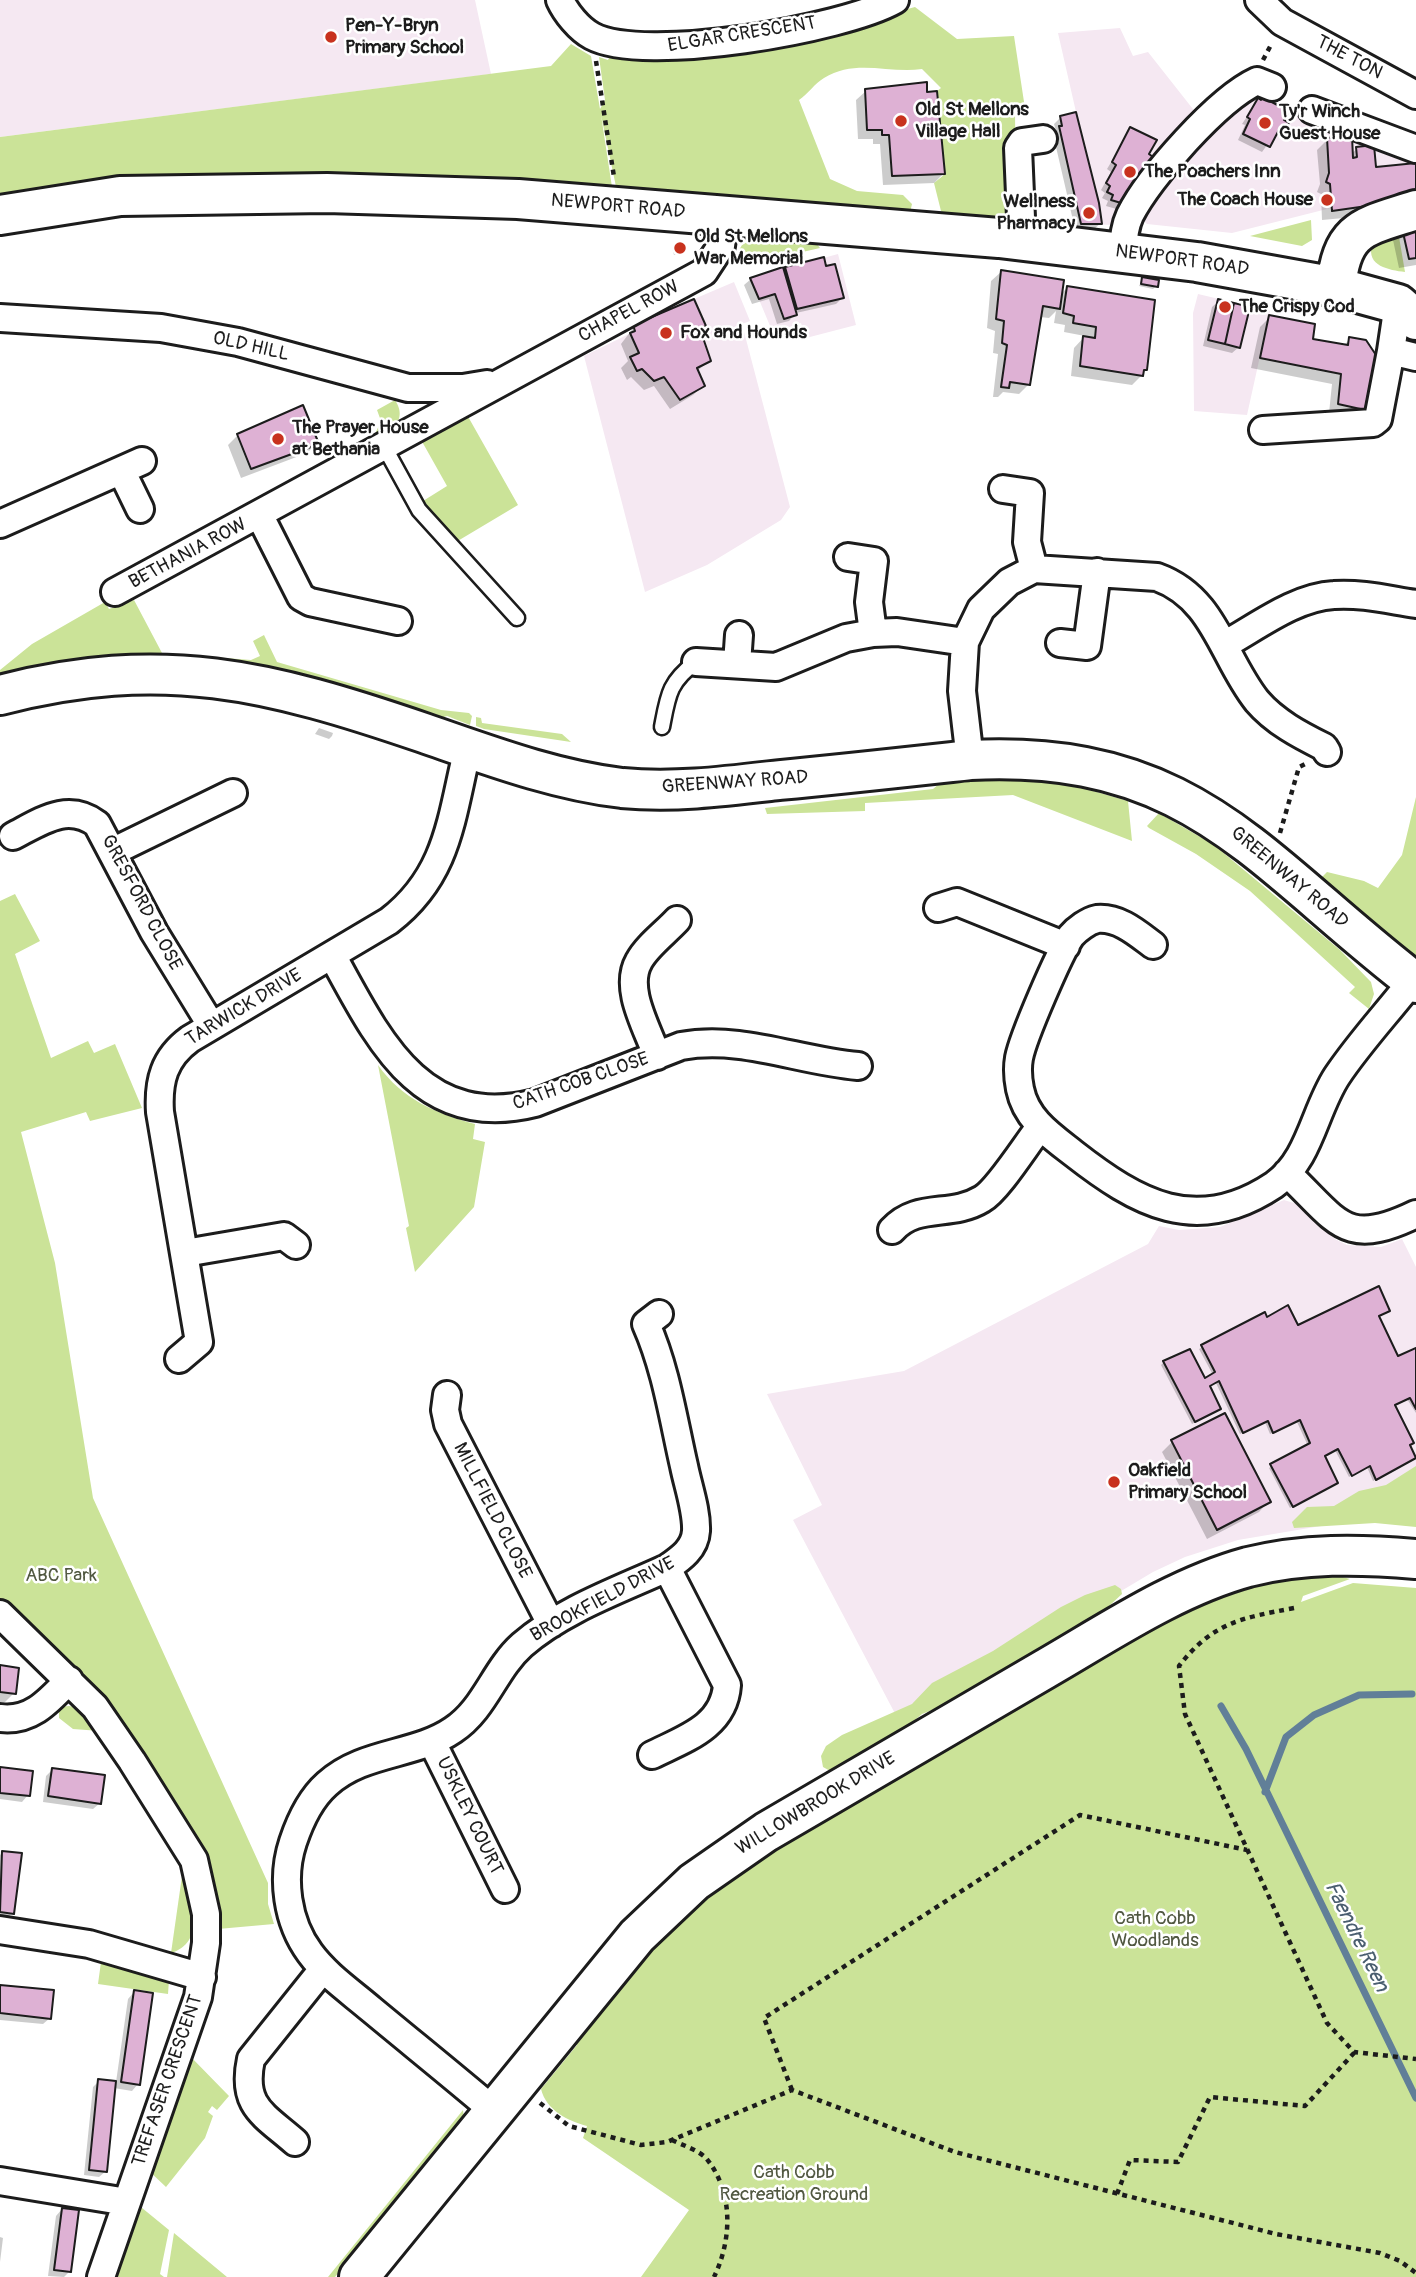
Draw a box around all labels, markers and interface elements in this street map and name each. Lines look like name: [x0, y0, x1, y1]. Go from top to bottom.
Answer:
street label: ELGAR CRESCENT: [666, 12, 818, 58]
place label: Pen-Y-Bryn Primary School: [345, 15, 464, 59]
marker: Pen-Y-Bryn Primary School: [323, 29, 339, 45]
street label: THE TON: [1312, 31, 1386, 85]
place label: Old St Mellons Village Hall: [915, 99, 1029, 143]
place label: Ty'r Winch Guest House: [1279, 101, 1380, 145]
marker: Old St Mellons Village Hall: [893, 113, 909, 129]
marker: Ty'r Winch Guest House: [1257, 115, 1273, 131]
place label: The Poachers Inn: [1144, 161, 1281, 183]
marker: The Poachers Inn: [1122, 164, 1138, 180]
place label: The Coach House: [1177, 189, 1313, 211]
street label: NEWPORT ROAD: [550, 190, 686, 224]
place label: Wellness Pharmacy: [997, 191, 1075, 235]
marker: The Coach House: [1319, 192, 1335, 208]
marker: Wellness Pharmacy: [1081, 205, 1097, 221]
place label: Old St Mellons War Memorial: [694, 226, 808, 270]
marker: Old St Mellons War Memorial: [672, 240, 688, 256]
street label: NEWPORT ROAD: [1114, 240, 1250, 282]
street label: CHAPEL ROW: [575, 276, 683, 348]
place label: The Crispy Cod: [1239, 296, 1355, 318]
marker: The Crispy Cod: [1217, 299, 1233, 315]
place label: Fox and Hounds: [680, 322, 807, 344]
marker: Fox and Hounds: [658, 325, 674, 341]
street label: OLD HILL: [211, 327, 291, 367]
place label: The Prayer House at Bethania: [292, 417, 429, 461]
marker: The Prayer House at Bethania: [270, 431, 286, 447]
street label: BETHANIA ROW: [125, 514, 251, 594]
street label: GREENWAY ROAD: [661, 767, 809, 799]
street label: GREENWAY ROAD: [1226, 822, 1352, 934]
street label: GRESFORD CLOSE: [96, 831, 186, 975]
street label: TARWICK DRIVE: [182, 964, 306, 1052]
street label: CATH COB CLOSE: [510, 1048, 652, 1116]
street label: MILLFIELD CLOSE: [448, 1439, 536, 1583]
place label: Oakfield Primary School: [1128, 1460, 1247, 1504]
marker: Oakfield Primary School: [1106, 1474, 1122, 1490]
street label: BROOKFIELD DRIVE: [527, 1552, 679, 1648]
park label: ABC Park: [25, 1565, 97, 1587]
street label: WILLOWBROOK DRIVE: [732, 1747, 900, 1861]
street label: USKLEY COURT: [431, 1753, 507, 1879]
water label: Faendre Reen: [1318, 1878, 1394, 1996]
park label: Cath Cobb Woodlands: [1111, 1908, 1199, 1952]
street label: TREFASER CRESCENT: [128, 1992, 208, 2170]
park label: Cath Cobb Recreation Ground: [720, 2162, 868, 2206]

